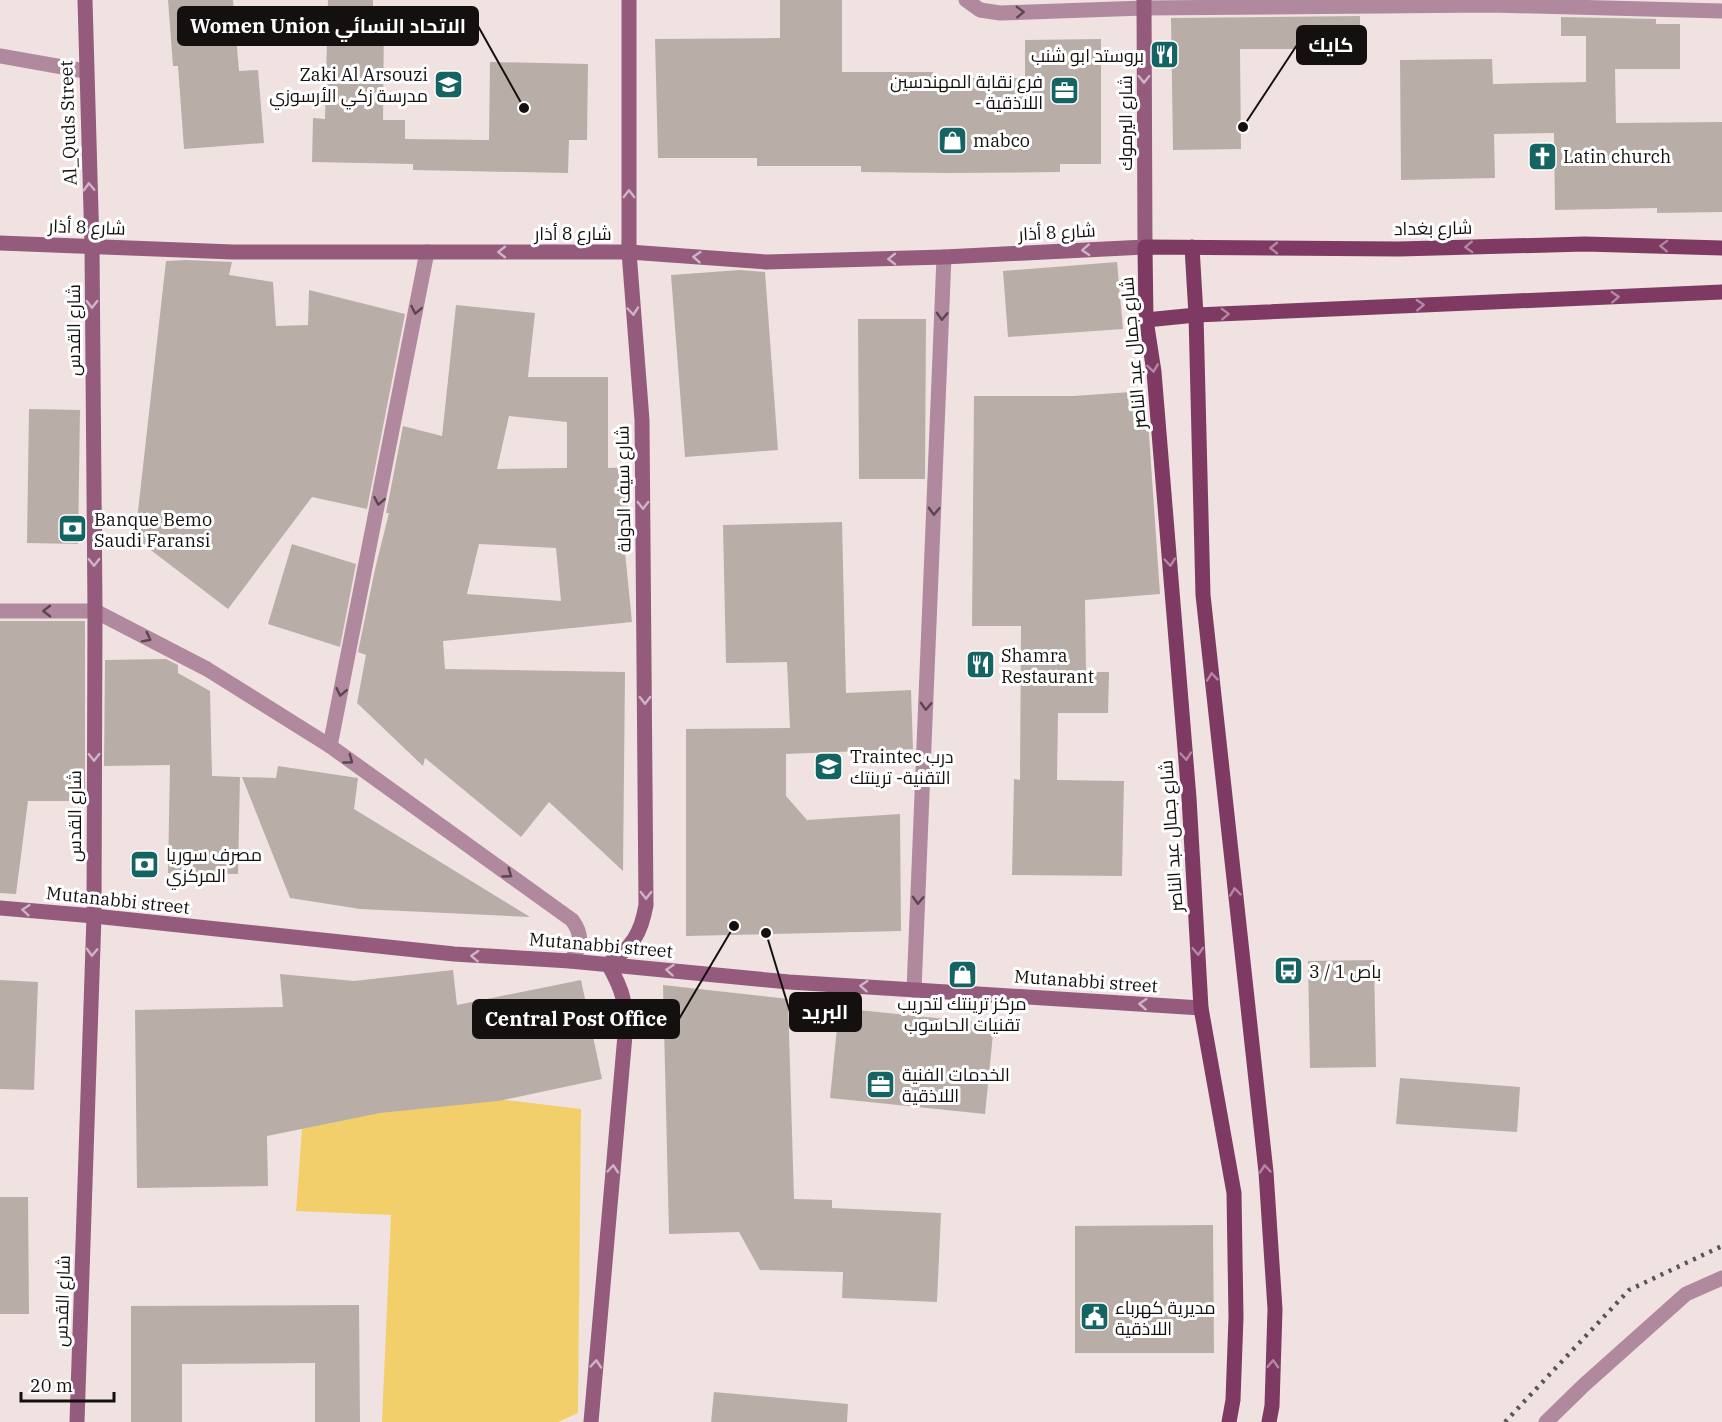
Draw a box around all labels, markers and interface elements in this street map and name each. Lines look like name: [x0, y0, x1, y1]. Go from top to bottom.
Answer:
one-way arrow: [1016, 6, 1025, 18]
callout: Women Union الاتحاد النسائي: [178, 7, 478, 45]
text: Women Union الاتحاد النسائي: [190, 12, 466, 42]
callout: كايك: [1297, 26, 1366, 64]
text: كايك: [1309, 31, 1353, 58]
restaurant icon: بروستد ابو شنب: [1149, 39, 1181, 71]
place label: بروستد ابو شنب: [1031, 44, 1144, 67]
street label: Al_Quds Street: [54, 60, 82, 186]
place label: Zaki Al Arsouzi مدرسة زكي الأرسوزي: [269, 63, 428, 110]
school or university icon: Zaki Al Arsouzi مدرسة زكي الأرسوزي: [433, 68, 465, 100]
place label: فرع نقابة المهندسين - اللاذقية: [890, 70, 1043, 114]
office icon: فرع نقابة المهندسين - اللاذقية: [1048, 75, 1080, 107]
street label: شارع اليرموك: [1114, 75, 1138, 171]
one-way arrow: [1138, 75, 1150, 84]
shop icon: mabco: [936, 124, 968, 156]
place label: mabco: [973, 129, 1030, 152]
church icon: Latin church: [1526, 140, 1558, 172]
place label: Latin church: [1563, 145, 1671, 168]
one-way arrow: [83, 183, 96, 192]
one-way arrow: [623, 189, 635, 198]
street label: شارع 8 أذار: [47, 214, 126, 241]
street label: شارع بغداد: [1394, 216, 1472, 241]
street label: شارع 8 أذار: [1017, 218, 1096, 247]
street label: شارع 8 أذار: [533, 222, 612, 246]
one-way arrow: [1659, 240, 1668, 253]
one-way arrow: [1464, 241, 1473, 253]
one-way arrow: [1269, 242, 1278, 254]
one-way arrow: [1082, 243, 1091, 256]
one-way arrow: [497, 246, 506, 258]
one-way arrow: [692, 251, 701, 264]
one-way arrow: [887, 253, 896, 265]
street label: شارع جمال عبد الناصر: [1115, 276, 1152, 431]
street label: شارع القدس: [62, 284, 86, 376]
one-way arrow: [1610, 290, 1619, 303]
one-way arrow: [1415, 299, 1424, 312]
one-way arrow: [86, 300, 98, 309]
one-way arrow: [410, 305, 423, 315]
one-way arrow: [626, 306, 639, 315]
one-way arrow: [1221, 307, 1230, 320]
one-way arrow: [935, 311, 948, 320]
one-way arrow: [1147, 363, 1159, 372]
street label: شارع سيف الدولة: [610, 425, 637, 553]
one-way arrow: [373, 496, 386, 506]
one-way arrow: [637, 501, 649, 510]
one-way arrow: [927, 506, 940, 515]
place label: Banque Bemo Saudi Faransi: [94, 508, 212, 552]
bank icon: Banque Bemo Saudi Faransi: [57, 513, 89, 545]
one-way arrow: [88, 558, 100, 567]
one-way arrow: [1163, 558, 1176, 567]
one-way arrow: [43, 605, 52, 617]
one-way arrow: [140, 631, 151, 642]
place label: Shamra Restaurant: [1001, 644, 1094, 688]
restaurant icon: Shamra Restaurant: [964, 649, 996, 681]
one-way arrow: [1206, 673, 1218, 682]
one-way arrow: [335, 687, 348, 697]
one-way arrow: [639, 696, 651, 705]
one-way arrow: [919, 701, 932, 710]
place label: Traintec درب التقنية- ترينتك: [850, 745, 954, 789]
school or university icon: Traintec درب التقنية- ترينتك: [813, 750, 845, 782]
one-way arrow: [1179, 752, 1192, 761]
one-way arrow: [88, 753, 100, 762]
one-way arrow: [343, 753, 354, 764]
street label: شارع جمال عبد الناصر: [1154, 759, 1189, 914]
street label: شارع القدس: [63, 770, 87, 862]
place label: مصرف سوريا المركزي: [166, 843, 262, 890]
bank icon: مصرف سوريا المركزي: [129, 848, 161, 880]
one-way arrow: [501, 867, 512, 878]
street label: Mutanabbi street: [45, 881, 191, 919]
one-way arrow: [1229, 887, 1242, 896]
one-way arrow: [640, 891, 652, 900]
one-way arrow: [911, 896, 924, 905]
one-way arrow: [21, 904, 30, 917]
street label: Mutanabbi street: [528, 927, 674, 963]
one-way arrow: [1191, 947, 1204, 956]
one-way arrow: [86, 948, 99, 957]
one-way arrow: [471, 949, 480, 962]
bus stop icon: باص 1 / 3: [1272, 955, 1304, 987]
shop icon: مركز ترينتك لتدريب تقنيات الحاسوب: [946, 958, 978, 990]
place label: باص 1 / 3: [1309, 960, 1381, 983]
one-way arrow: [665, 964, 674, 977]
street label: Mutanabbi street: [1013, 964, 1159, 998]
one-way arrow: [860, 980, 869, 993]
place label: مركز ترينتك لتدريب تقنيات الحاسوب: [897, 992, 1027, 1036]
callout: البريد: [790, 993, 861, 1031]
text: البريد: [802, 998, 848, 1025]
one-way arrow: [1138, 998, 1147, 1011]
callout: Central Post Office: [473, 1000, 679, 1038]
text: Central Post Office: [485, 1005, 667, 1032]
place label: الخدمات الفنية اللاذقية: [902, 1063, 1010, 1107]
office icon: الخدمات الفنية اللاذقية: [865, 1068, 897, 1100]
one-way arrow: [606, 1165, 619, 1174]
one-way arrow: [1259, 1165, 1272, 1174]
street label: شارع القدس: [49, 1255, 76, 1347]
place label: مديرية كهرباء اللاذقية: [1115, 1296, 1216, 1340]
public building icon: مديرية كهرباء اللاذقية: [1078, 1301, 1110, 1333]
one-way arrow: [590, 1359, 603, 1368]
one-way arrow: [1267, 1359, 1279, 1368]
scale bar: [21, 1365, 114, 1403]
text: 20 m: [30, 1374, 73, 1397]

